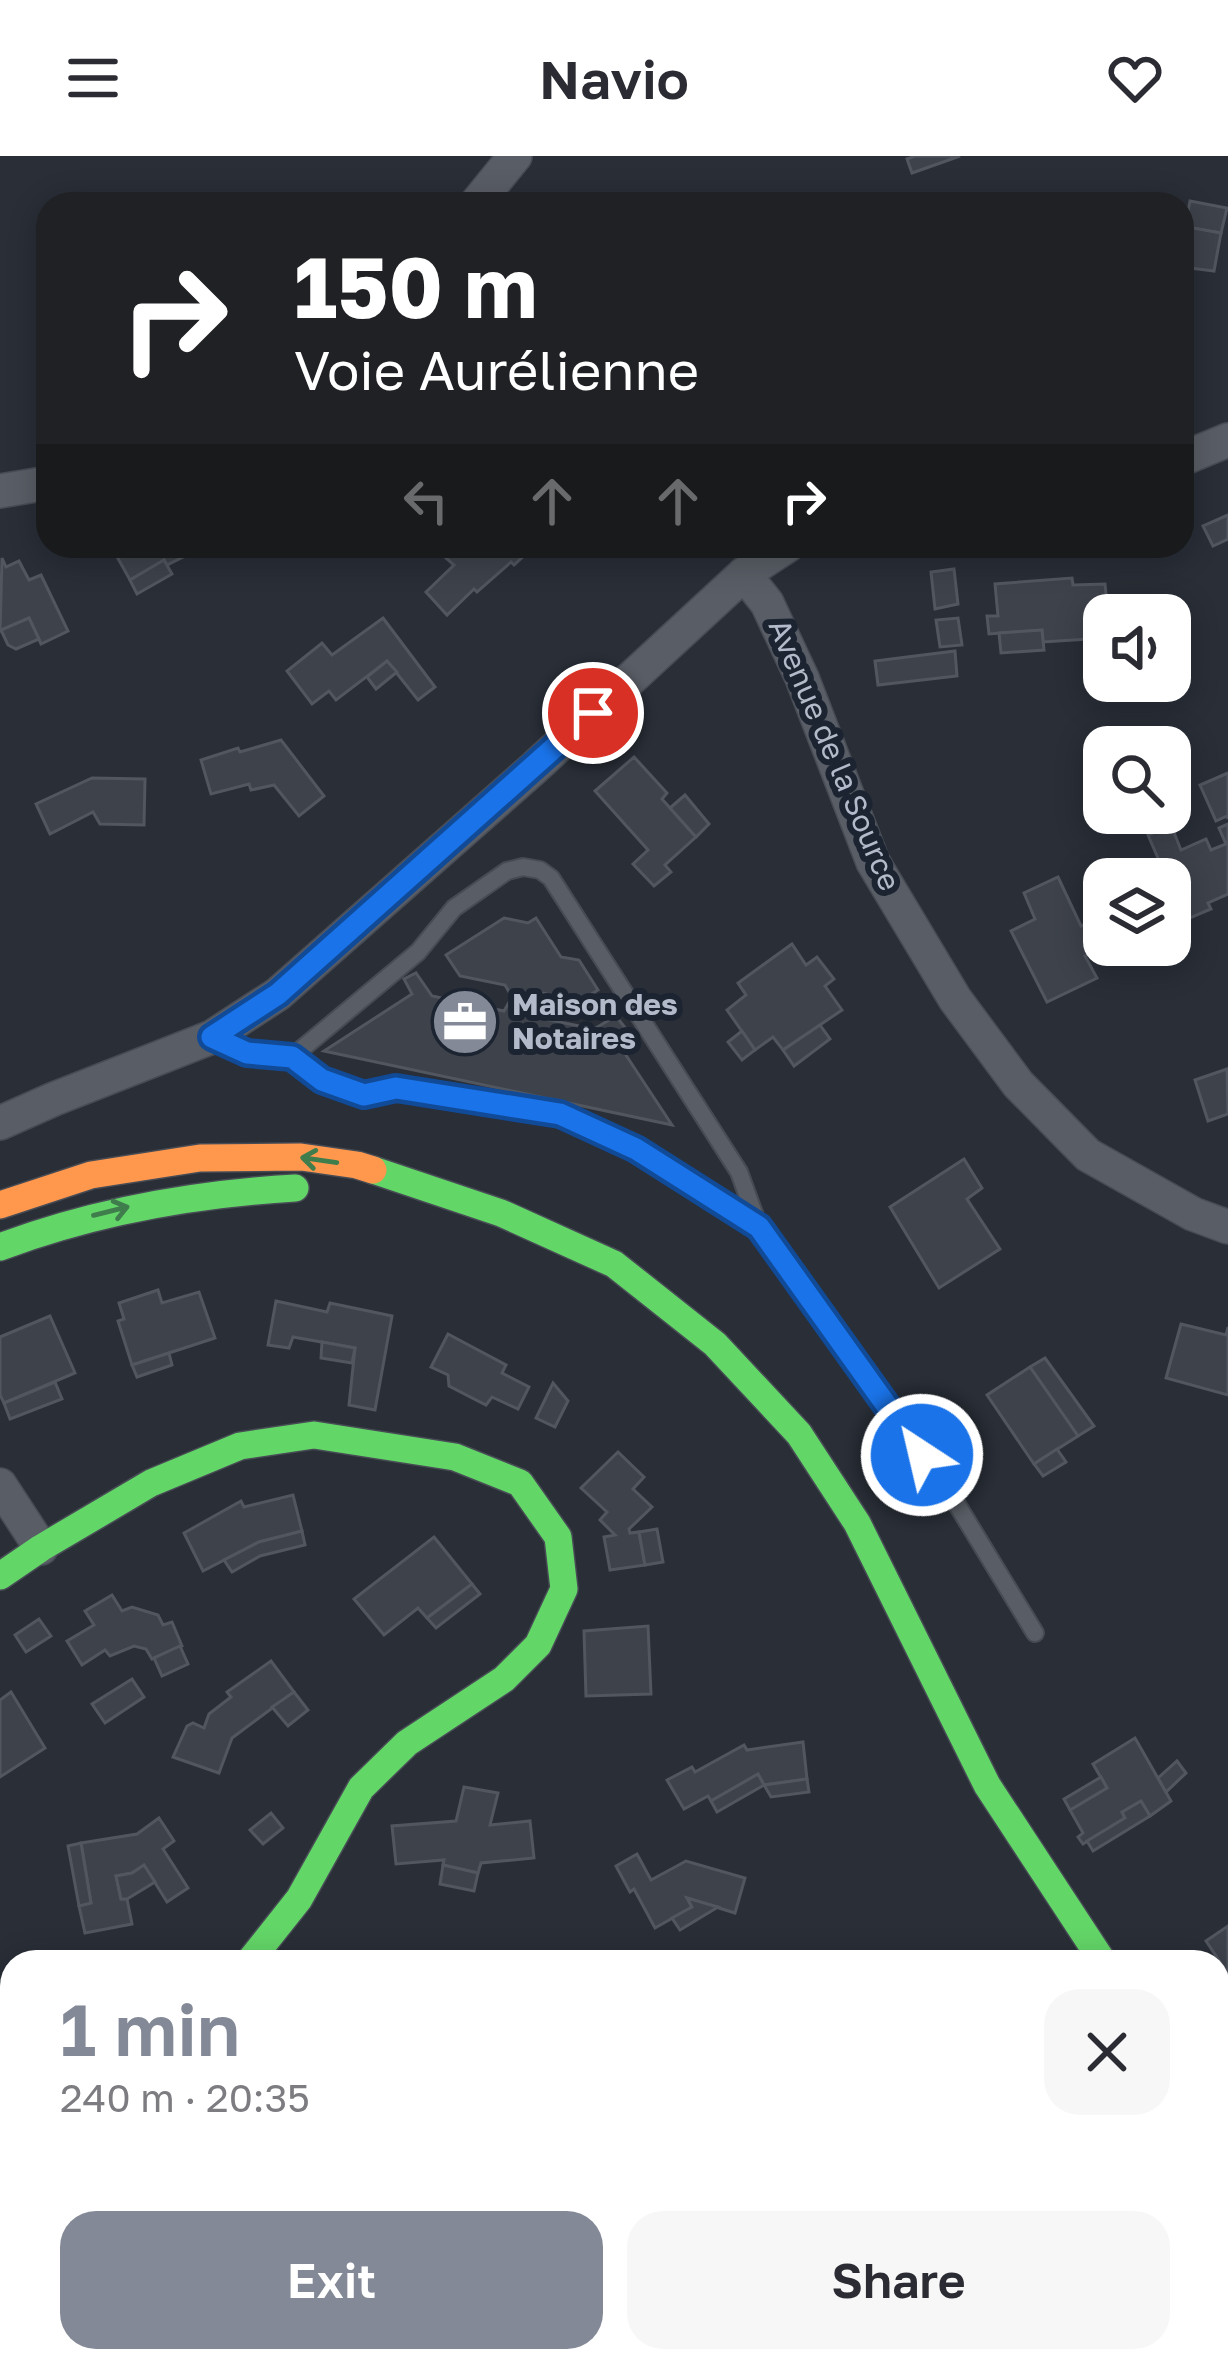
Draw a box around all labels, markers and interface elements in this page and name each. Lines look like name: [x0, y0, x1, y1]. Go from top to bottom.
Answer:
icon: menu: [60, 45, 126, 111]
icon: heart: [1102, 45, 1168, 111]
text: Navio: [539, 46, 689, 111]
text: 150 m: [294, 236, 538, 336]
icon: right: [96, 240, 252, 396]
text: Voie Aurélienne: [294, 337, 699, 402]
icon: left: [393, 468, 459, 534]
icon: ahead: [519, 468, 585, 534]
icon: ahead: [645, 468, 711, 534]
icon: right: [771, 468, 837, 534]
map controls: [1083, 594, 1191, 966]
button: sound: [1083, 594, 1191, 702]
street label: Avenue de la Source: [761, 613, 908, 896]
pin: [542, 662, 644, 764]
icon: arrive: [560, 680, 626, 746]
button: search: [1083, 726, 1191, 834]
button: layers: [1083, 858, 1191, 966]
place label: Maison des Notaires: [512, 986, 678, 1056]
office icon: Maison des Notaires: [430, 987, 500, 1057]
one-way arrow: [301, 1148, 340, 1171]
one-way arrow: [92, 1199, 130, 1221]
position arrow: [859, 1392, 985, 1518]
text: 1 min: [60, 1985, 240, 2072]
button: close: [1044, 1989, 1170, 2115]
text: 240 m · 20:35: [60, 2074, 310, 2121]
button: Exit: [60, 2211, 603, 2349]
button: Share: [627, 2211, 1170, 2349]

